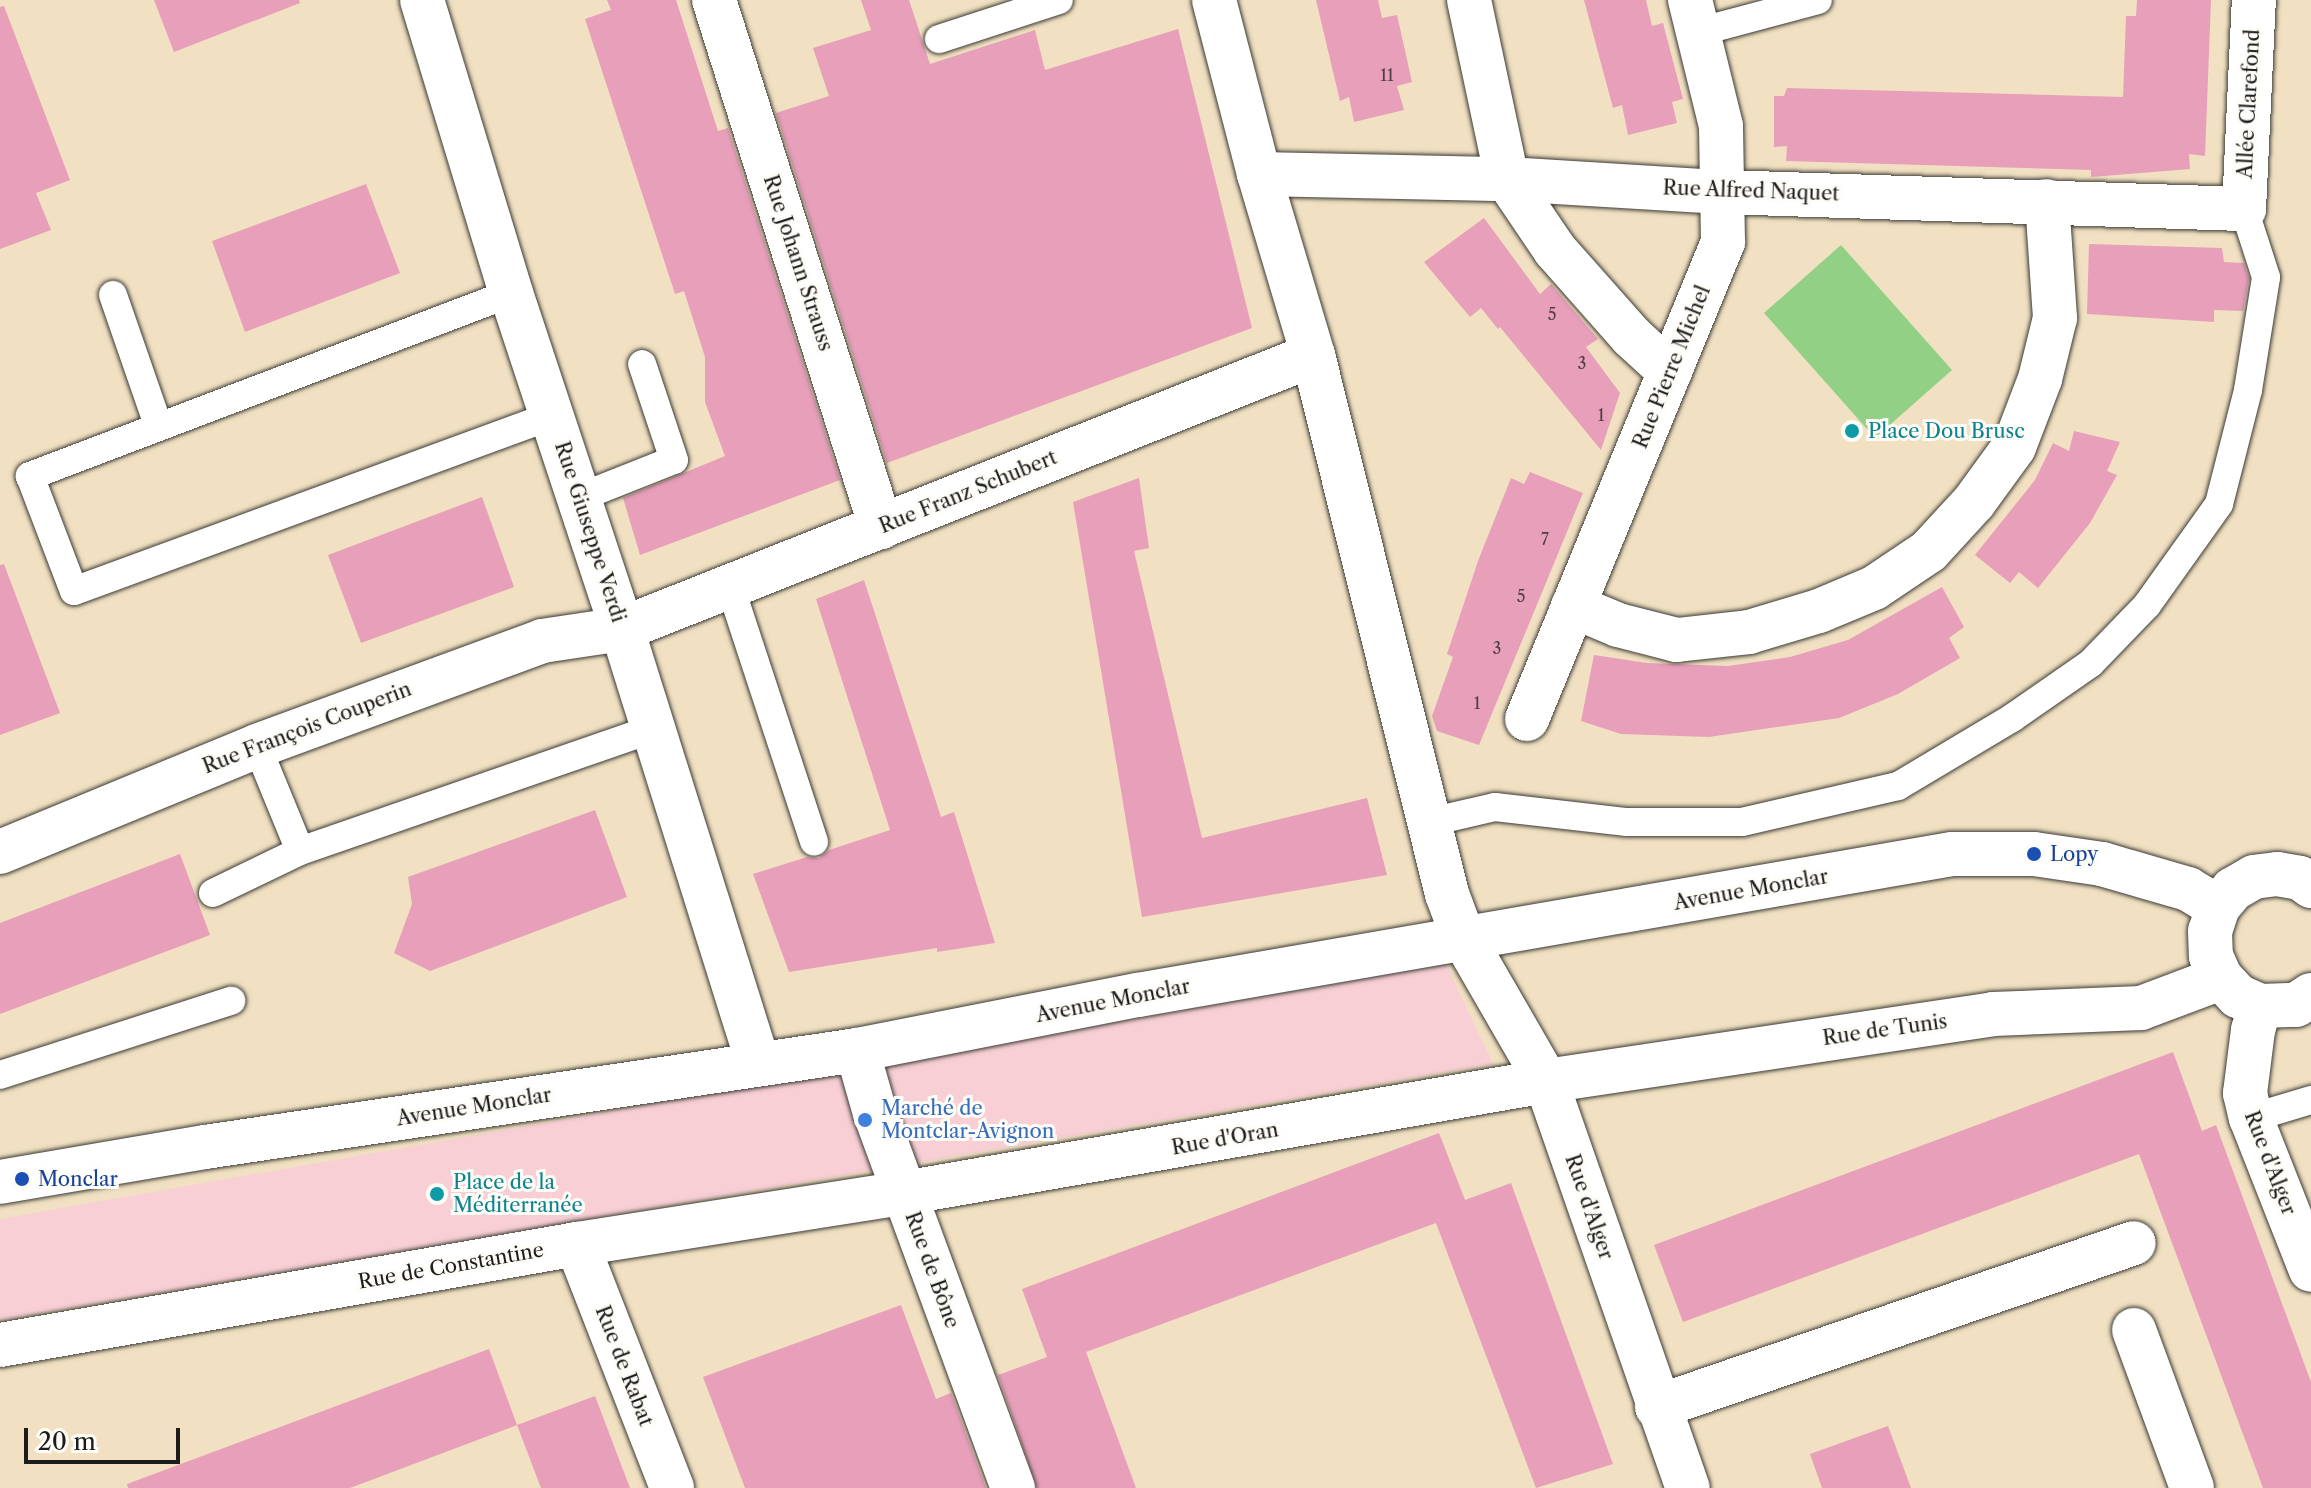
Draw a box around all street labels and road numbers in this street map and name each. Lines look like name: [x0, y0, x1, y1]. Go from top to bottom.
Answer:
street label: Allée Clarefond: [2233, 29, 2265, 179]
street label: Rue Johann Strauss: [758, 172, 838, 354]
street label: Rue Alfred Naquet: [1662, 176, 1840, 206]
street label: Rue Pierre Michel: [1628, 282, 1716, 452]
street label: Rue Giuseppe Verdi: [549, 438, 631, 626]
street label: Rue Franz Schubert: [876, 445, 1060, 539]
street label: Rue François Couperin: [199, 677, 415, 779]
street label: Avenue Monclar: [1672, 865, 1830, 915]
street label: Avenue Monclar: [1034, 974, 1192, 1028]
street label: Rue de Tunis: [1821, 1009, 1949, 1051]
street label: Avenue Monclar: [395, 1083, 553, 1131]
street label: Rue d'Alger: [2239, 1108, 2301, 1218]
street label: Rue d'Oran: [1170, 1118, 1280, 1160]
street label: Rue d'Alger: [1560, 1151, 1618, 1263]
street label: Rue de Bône: [900, 1209, 964, 1331]
street label: Rue de Constantine: [356, 1238, 546, 1294]
street label: Rue de Rabat: [590, 1302, 658, 1430]

